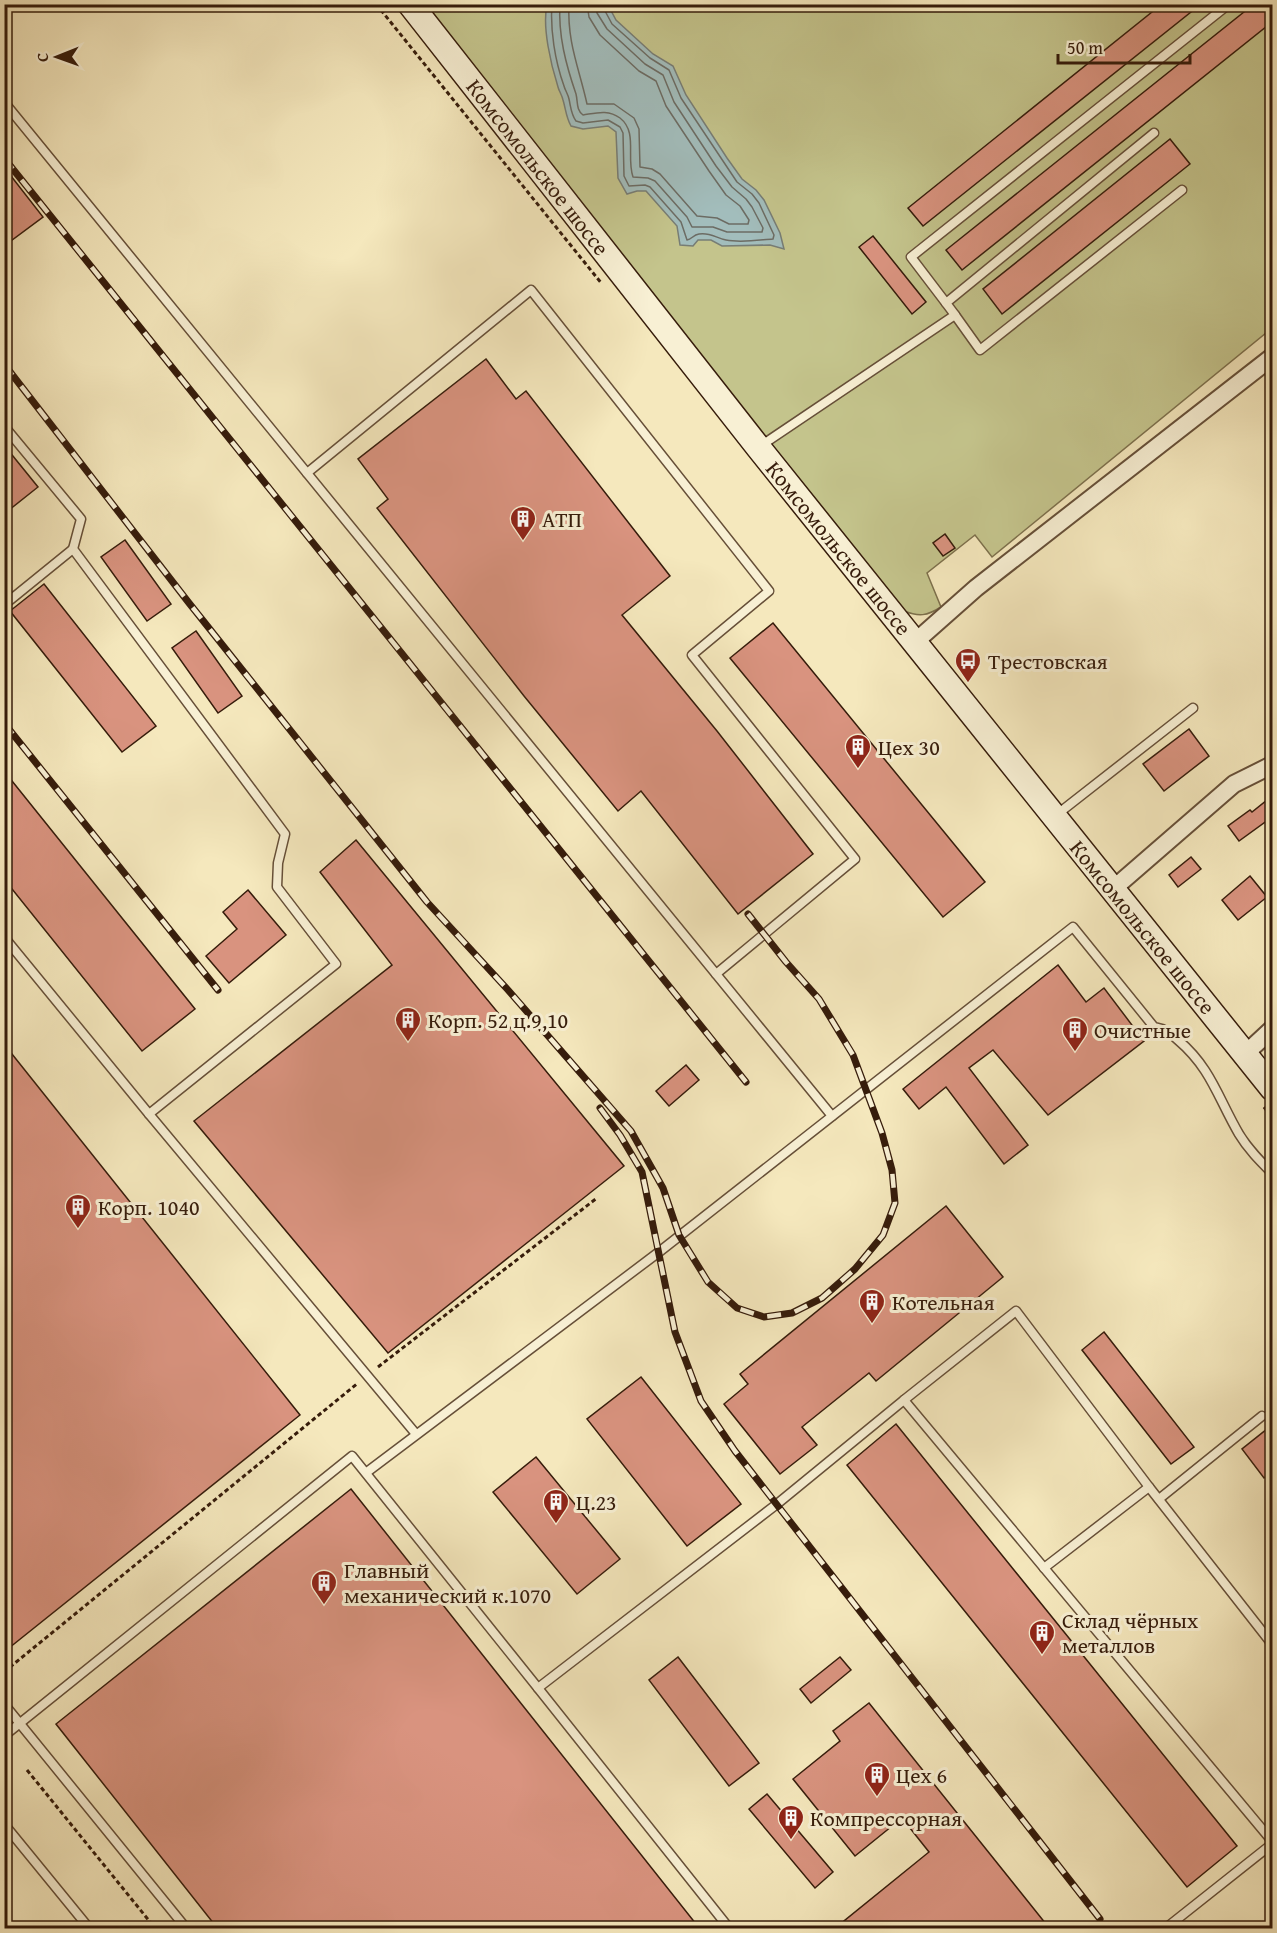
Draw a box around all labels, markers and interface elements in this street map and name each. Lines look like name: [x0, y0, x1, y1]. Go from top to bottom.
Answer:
north arrow: [27, 27, 87, 87]
scale bar: [1058, 27, 1190, 65]
text: 50 m: [1067, 34, 1103, 61]
text: С: [30, 53, 54, 62]
street label: Комсомольское шоссе: [459, 72, 617, 262]
street label: Комсомольское шоссе: [759, 454, 919, 642]
place label: АТП: [542, 503, 582, 535]
building icon: АТП: [508, 504, 538, 542]
place label: Трестовская: [988, 645, 1108, 677]
bus stop icon: Трестовская: [953, 646, 983, 684]
place label: Цех 30: [878, 731, 940, 763]
building icon: Цех 30: [843, 732, 873, 770]
street label: Комсомольское шоссе: [1063, 833, 1223, 1021]
place label: Корп. 52 ц.9,10: [428, 1004, 568, 1036]
building icon: Корп. 52 ц.9,10: [393, 1005, 423, 1043]
place label: Очистные: [1094, 1014, 1191, 1046]
building icon: Очистные: [1060, 1015, 1090, 1053]
place label: Корп. 1040: [98, 1191, 200, 1223]
building icon: Корп. 1040: [63, 1192, 93, 1230]
place label: Котельная: [892, 1286, 995, 1318]
building icon: Котельная: [857, 1287, 887, 1325]
place label: Ц.23: [576, 1486, 617, 1518]
building icon: Ц.23: [541, 1487, 571, 1525]
place label: Главный механический к.1070: [344, 1554, 551, 1611]
building icon: Главный механический к.1070: [309, 1568, 339, 1606]
place label: Склад чёрных металлов: [1062, 1604, 1199, 1661]
building icon: Склад чёрных металлов: [1027, 1618, 1057, 1656]
place label: Цех 6: [896, 1759, 947, 1791]
building icon: Цех 6: [862, 1760, 892, 1798]
place label: Компрессорная: [810, 1802, 962, 1834]
building icon: Компрессорная: [776, 1803, 806, 1841]

